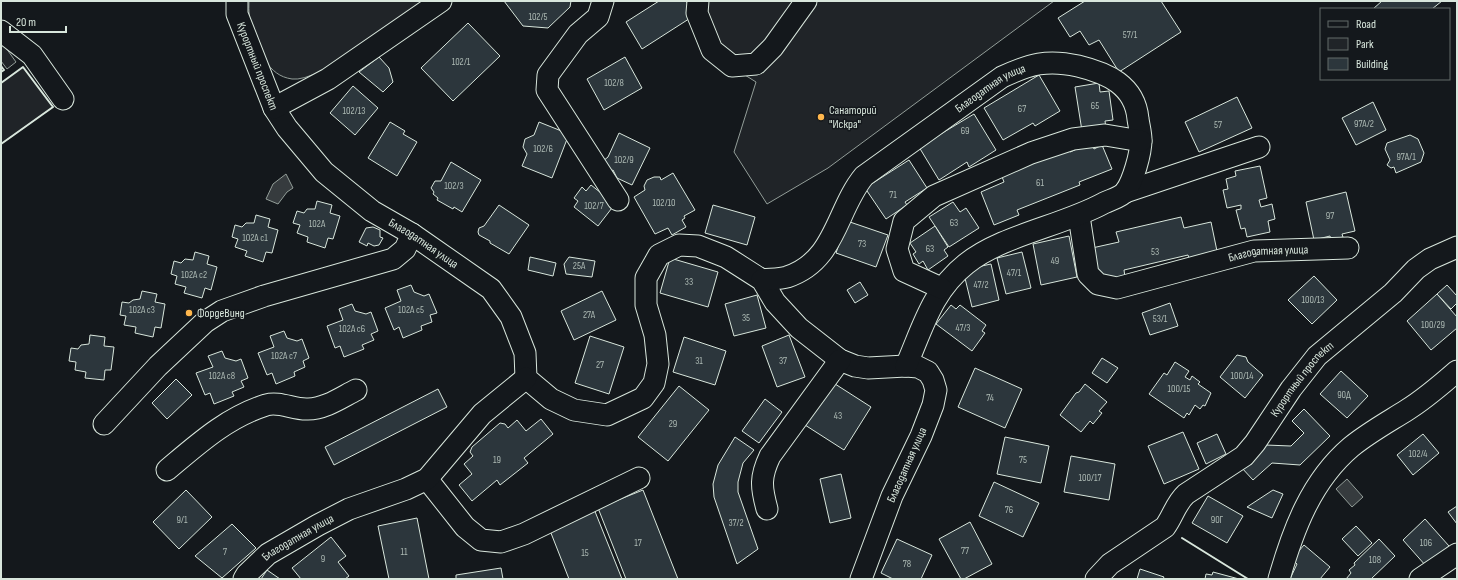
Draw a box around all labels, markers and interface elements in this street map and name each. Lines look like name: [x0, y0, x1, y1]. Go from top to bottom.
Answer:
scale bar: [10, 8, 66, 34]
legend: [1320, 8, 1450, 80]
house number: 102/5: [528, 11, 548, 23]
text: 20 m: [16, 15, 36, 30]
text: Road: [1356, 17, 1376, 32]
street label: Курортный проспект: [233, 20, 282, 113]
house number: 57/1: [1123, 29, 1138, 41]
text: Park: [1356, 37, 1374, 52]
house number: 102/1: [452, 56, 471, 68]
text: Building: [1356, 57, 1388, 72]
street label: Благодатная улица: [952, 60, 1028, 116]
house number: 102/8: [604, 77, 624, 89]
house number: 65: [1091, 100, 1099, 112]
place label: Санаторий "Искра": [829, 103, 877, 132]
house number: 67: [1018, 103, 1026, 115]
house number: 102/13: [343, 105, 365, 117]
marker: Санаторий "Искра": [816, 112, 826, 122]
house number: 97А/2: [1354, 118, 1374, 130]
house number: 57: [1214, 119, 1222, 131]
house number: 69: [961, 125, 969, 137]
house number: 102/6: [533, 143, 553, 155]
house number: 97А/1: [1396, 151, 1416, 163]
house number: 102/9: [614, 154, 634, 166]
house number: 61: [1036, 177, 1044, 189]
house number: 102/3: [444, 180, 464, 192]
house number: 71: [889, 189, 897, 201]
house number: 102/10: [652, 197, 676, 209]
house number: 102/7: [584, 200, 604, 212]
house number: 97: [1326, 210, 1334, 222]
street label: Благодатная улица: [386, 215, 462, 272]
house number: 63: [950, 217, 958, 229]
house number: 102А: [309, 218, 326, 230]
house number: 102А с1: [242, 232, 268, 244]
house number: 73: [858, 238, 866, 250]
street label: Благодатная улица: [1226, 242, 1309, 265]
house number: 63: [926, 243, 934, 255]
house number: 53: [1151, 246, 1159, 258]
house number: 49: [1051, 255, 1059, 267]
house number: 25А: [573, 260, 586, 272]
house number: 47/1: [1007, 267, 1022, 279]
house number: 102А с2: [181, 269, 207, 281]
house number: 33: [685, 276, 693, 288]
house number: 47/2: [973, 279, 989, 291]
house number: 100/13: [1301, 294, 1325, 306]
house number: 102А с3: [129, 304, 155, 316]
house number: 102А с5: [398, 304, 424, 316]
place label: ФордеВинд: [197, 306, 245, 321]
marker: ФордеВинд: [184, 308, 194, 318]
house number: 27А: [583, 309, 596, 321]
house number: 35: [742, 312, 750, 324]
house number: 53/1: [1153, 313, 1168, 325]
house number: 100/29: [1421, 319, 1445, 331]
house number: 47/3: [955, 322, 971, 334]
house number: 102А с6: [339, 323, 365, 335]
street label: Курортный проспект: [1267, 338, 1337, 420]
house number: 102А с7: [271, 350, 297, 362]
house number: 31: [695, 355, 703, 367]
house number: 37: [779, 355, 787, 367]
house number: 27: [596, 359, 604, 371]
house number: 102А с8: [209, 370, 235, 382]
house number: 100/14: [1230, 370, 1254, 382]
house number: 100/15: [1168, 383, 1190, 395]
house number: 90Д: [1337, 389, 1351, 401]
house number: 74: [986, 392, 994, 404]
house number: 43: [834, 410, 842, 422]
house number: 29: [669, 418, 677, 430]
street label: Благодатная улица: [884, 425, 930, 505]
house number: 102/4: [1408, 448, 1428, 460]
house number: 19: [493, 454, 501, 466]
house number: 75: [1019, 454, 1027, 466]
house number: 100/17: [1079, 472, 1101, 484]
house number: 76: [1005, 504, 1013, 516]
street label: Благодатная улица: [258, 510, 337, 564]
house number: 9/1: [177, 514, 188, 526]
house number: 90Г: [1211, 514, 1224, 526]
house number: 37/2: [728, 517, 744, 529]
house number: 17: [634, 537, 642, 549]
house number: 106: [1420, 537, 1432, 549]
house number: 77: [961, 545, 969, 557]
house number: 7: [223, 546, 227, 558]
house number: 11: [401, 546, 408, 558]
house number: 15: [581, 547, 589, 559]
house number: 9: [321, 553, 325, 565]
house number: 108: [1369, 554, 1381, 566]
house number: 78: [903, 558, 911, 570]

